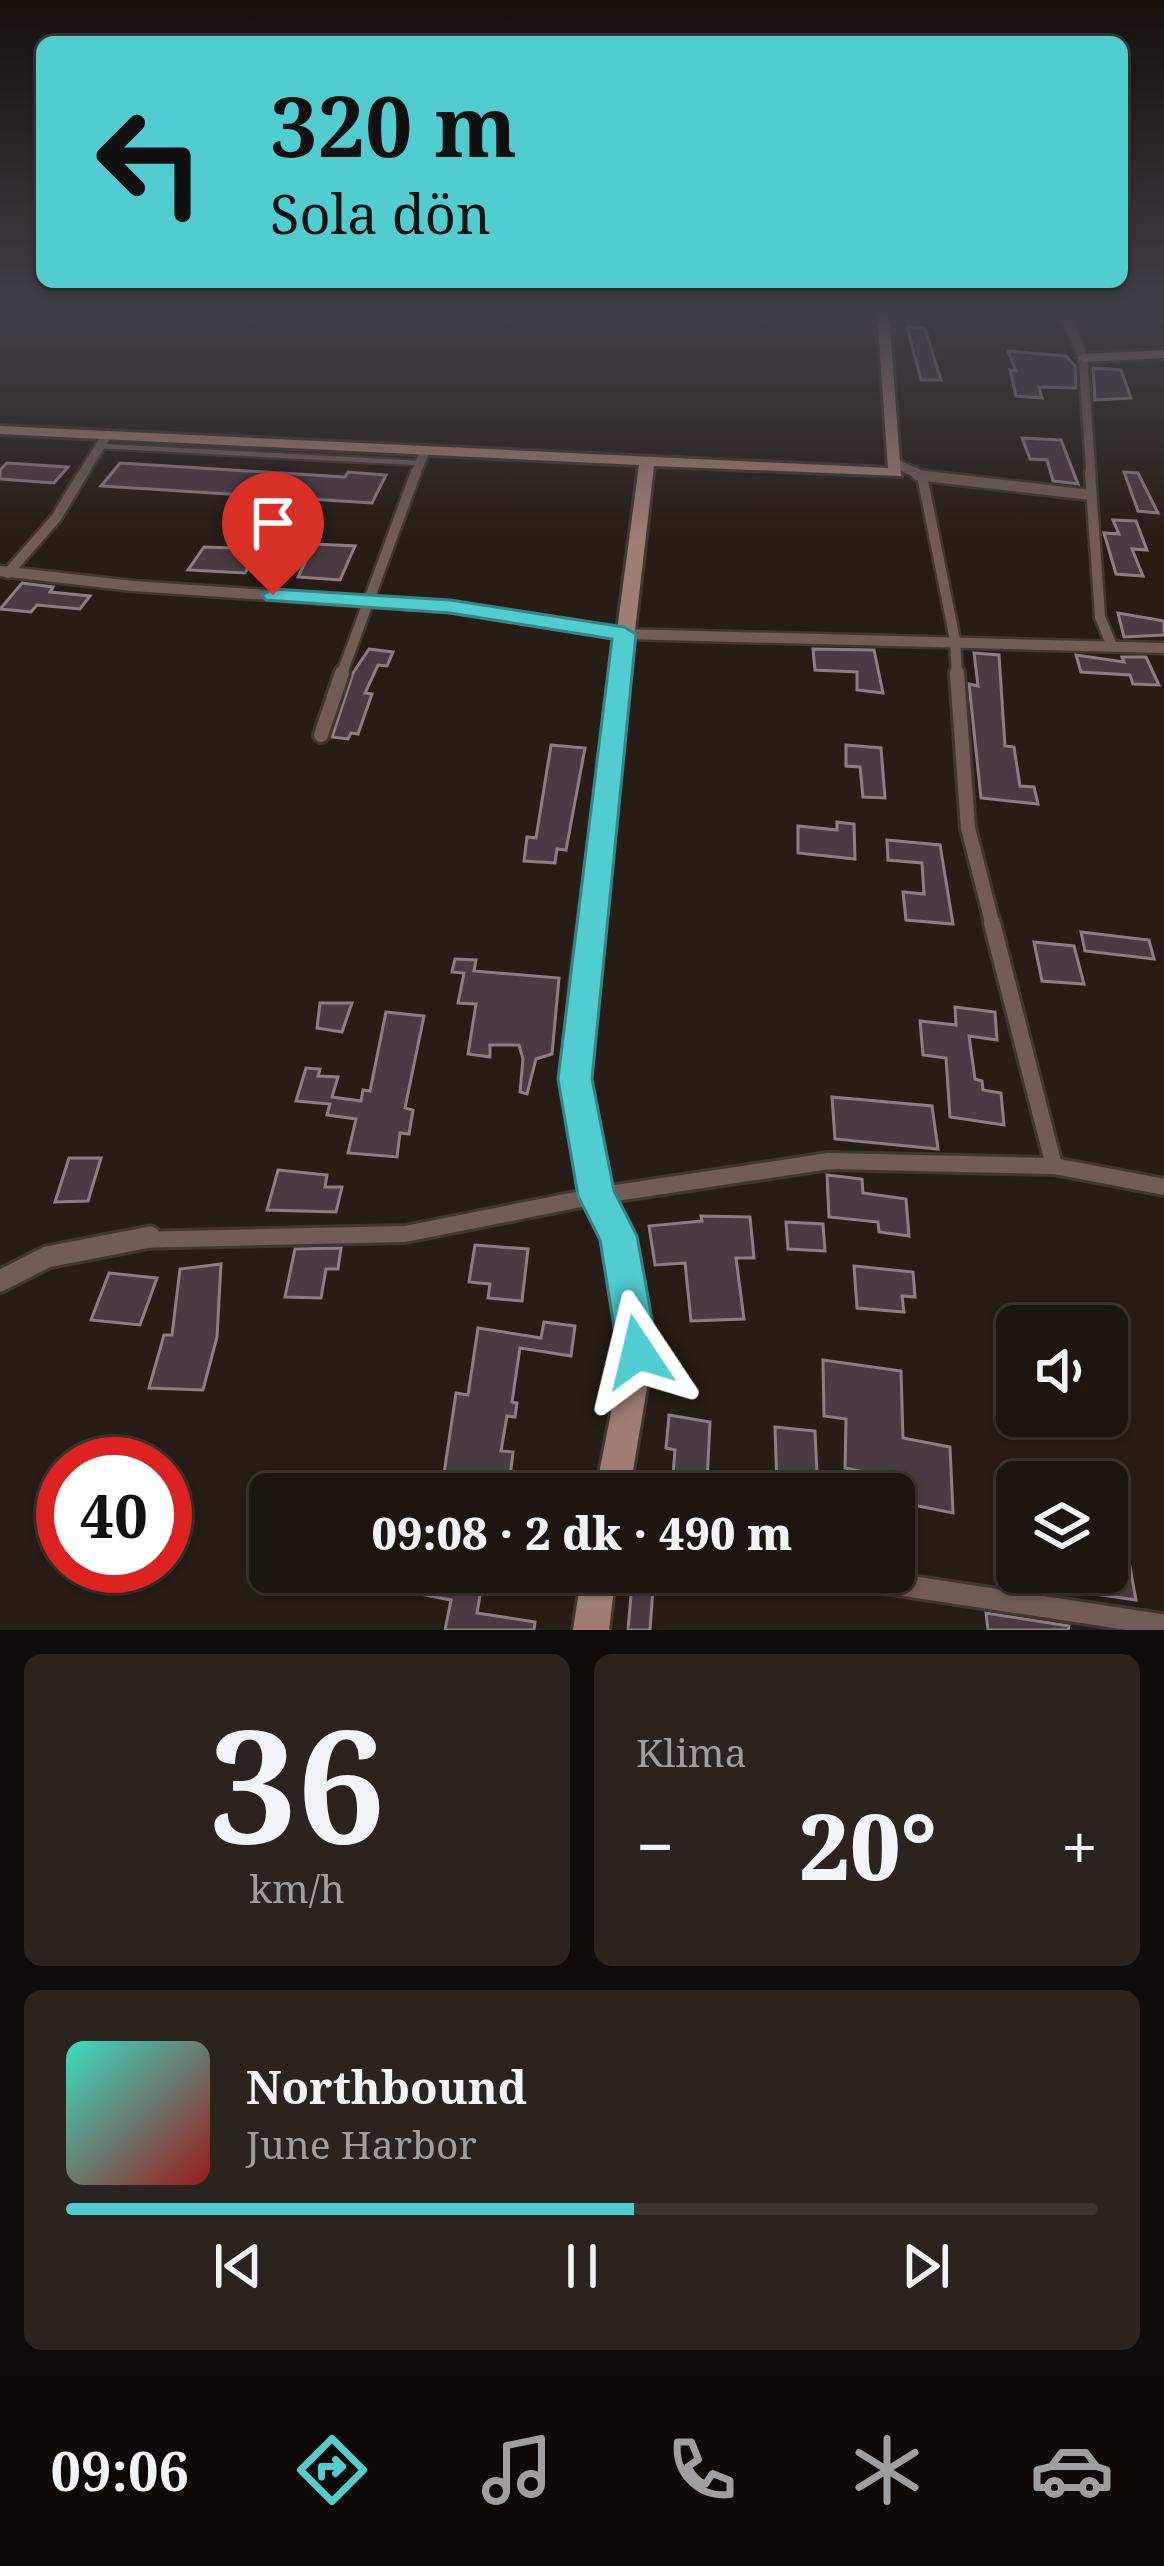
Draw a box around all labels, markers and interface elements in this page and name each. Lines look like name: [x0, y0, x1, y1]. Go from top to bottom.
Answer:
text: 320 m: [270, 67, 517, 182]
icon: left: [72, 84, 228, 240]
text: Sola dön: [270, 176, 491, 250]
pin: [222, 472, 324, 595]
icon: arrive: [240, 490, 306, 556]
position arrow: [575, 1289, 701, 1415]
map controls: [996, 1305, 1128, 1593]
button: sound: [996, 1305, 1128, 1437]
speed limit sign: 40: [36, 1437, 192, 1593]
button: layers: [996, 1461, 1128, 1593]
text: 09:08 · 2 dk · 490 m: [372, 1502, 792, 1563]
text: 36: [209, 1676, 385, 1889]
text: Klima: [636, 1725, 747, 1778]
text: 20°: [799, 1784, 937, 1906]
text: −: [636, 1800, 674, 1890]
text: +: [1061, 1800, 1098, 1890]
text: km/h: [249, 1861, 345, 1914]
text: Northbound: [246, 2056, 527, 2117]
text: June Harbor: [246, 2117, 477, 2170]
icon: previous: [205, 2233, 271, 2299]
icon: pause: [549, 2233, 615, 2299]
icon: next: [893, 2233, 959, 2299]
icon: directions: [290, 2428, 374, 2512]
icon: music: [475, 2428, 559, 2512]
icon: phone: [660, 2428, 744, 2512]
icon: climate: [845, 2428, 929, 2512]
icon: car: [1030, 2428, 1114, 2512]
text: 09:06: [50, 2433, 189, 2507]

